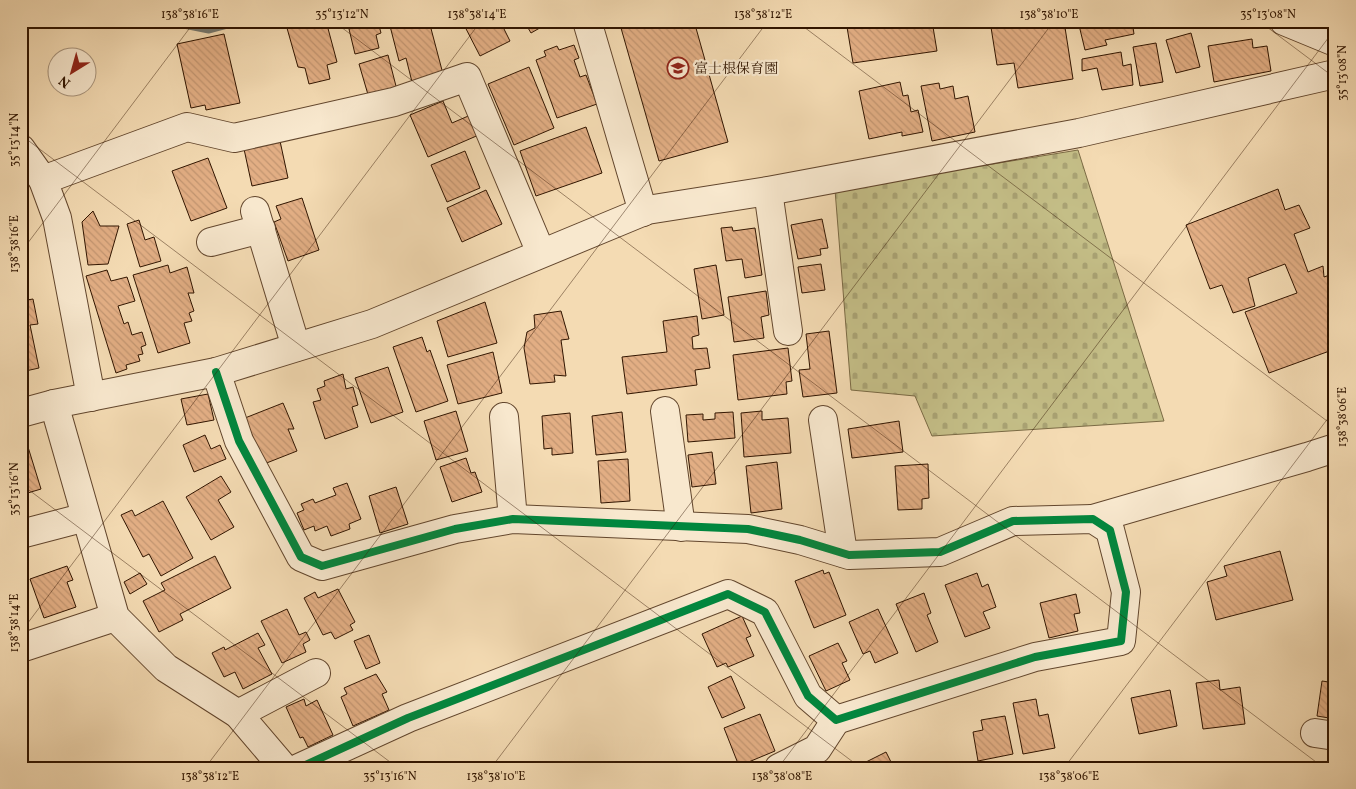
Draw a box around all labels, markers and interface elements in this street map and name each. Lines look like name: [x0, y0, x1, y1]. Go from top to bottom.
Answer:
text: 138°38'16"E: [161, 7, 219, 23]
text: 35°13'12"N: [315, 7, 369, 23]
text: 138°38'14"E: [448, 7, 506, 23]
text: 138°38'12"E: [734, 7, 792, 23]
text: 138°38'10"E: [1020, 7, 1078, 23]
text: 35°13'08"N: [1240, 7, 1296, 23]
text: 35°13'08"N: [1335, 45, 1351, 101]
north arrow: [48, 48, 98, 98]
school or university icon: 富士根保育園: [666, 56, 690, 80]
place label: 富士根保育園: [694, 60, 778, 79]
text: N: [55, 71, 75, 92]
text: 35°13'14"N: [7, 113, 23, 167]
text: 138°38'16"E: [7, 215, 23, 273]
text: 138°38'06"E: [1335, 387, 1351, 447]
text: 35°13'16"N: [7, 462, 23, 516]
text: 138°38'14"E: [7, 594, 23, 652]
text: 138°38'12"E: [181, 769, 239, 785]
text: 35°13'16"N: [363, 769, 417, 785]
text: 138°38'10"E: [467, 769, 525, 785]
text: 138°38'08"E: [752, 769, 812, 785]
text: 138°38'06"E: [1039, 769, 1099, 785]

